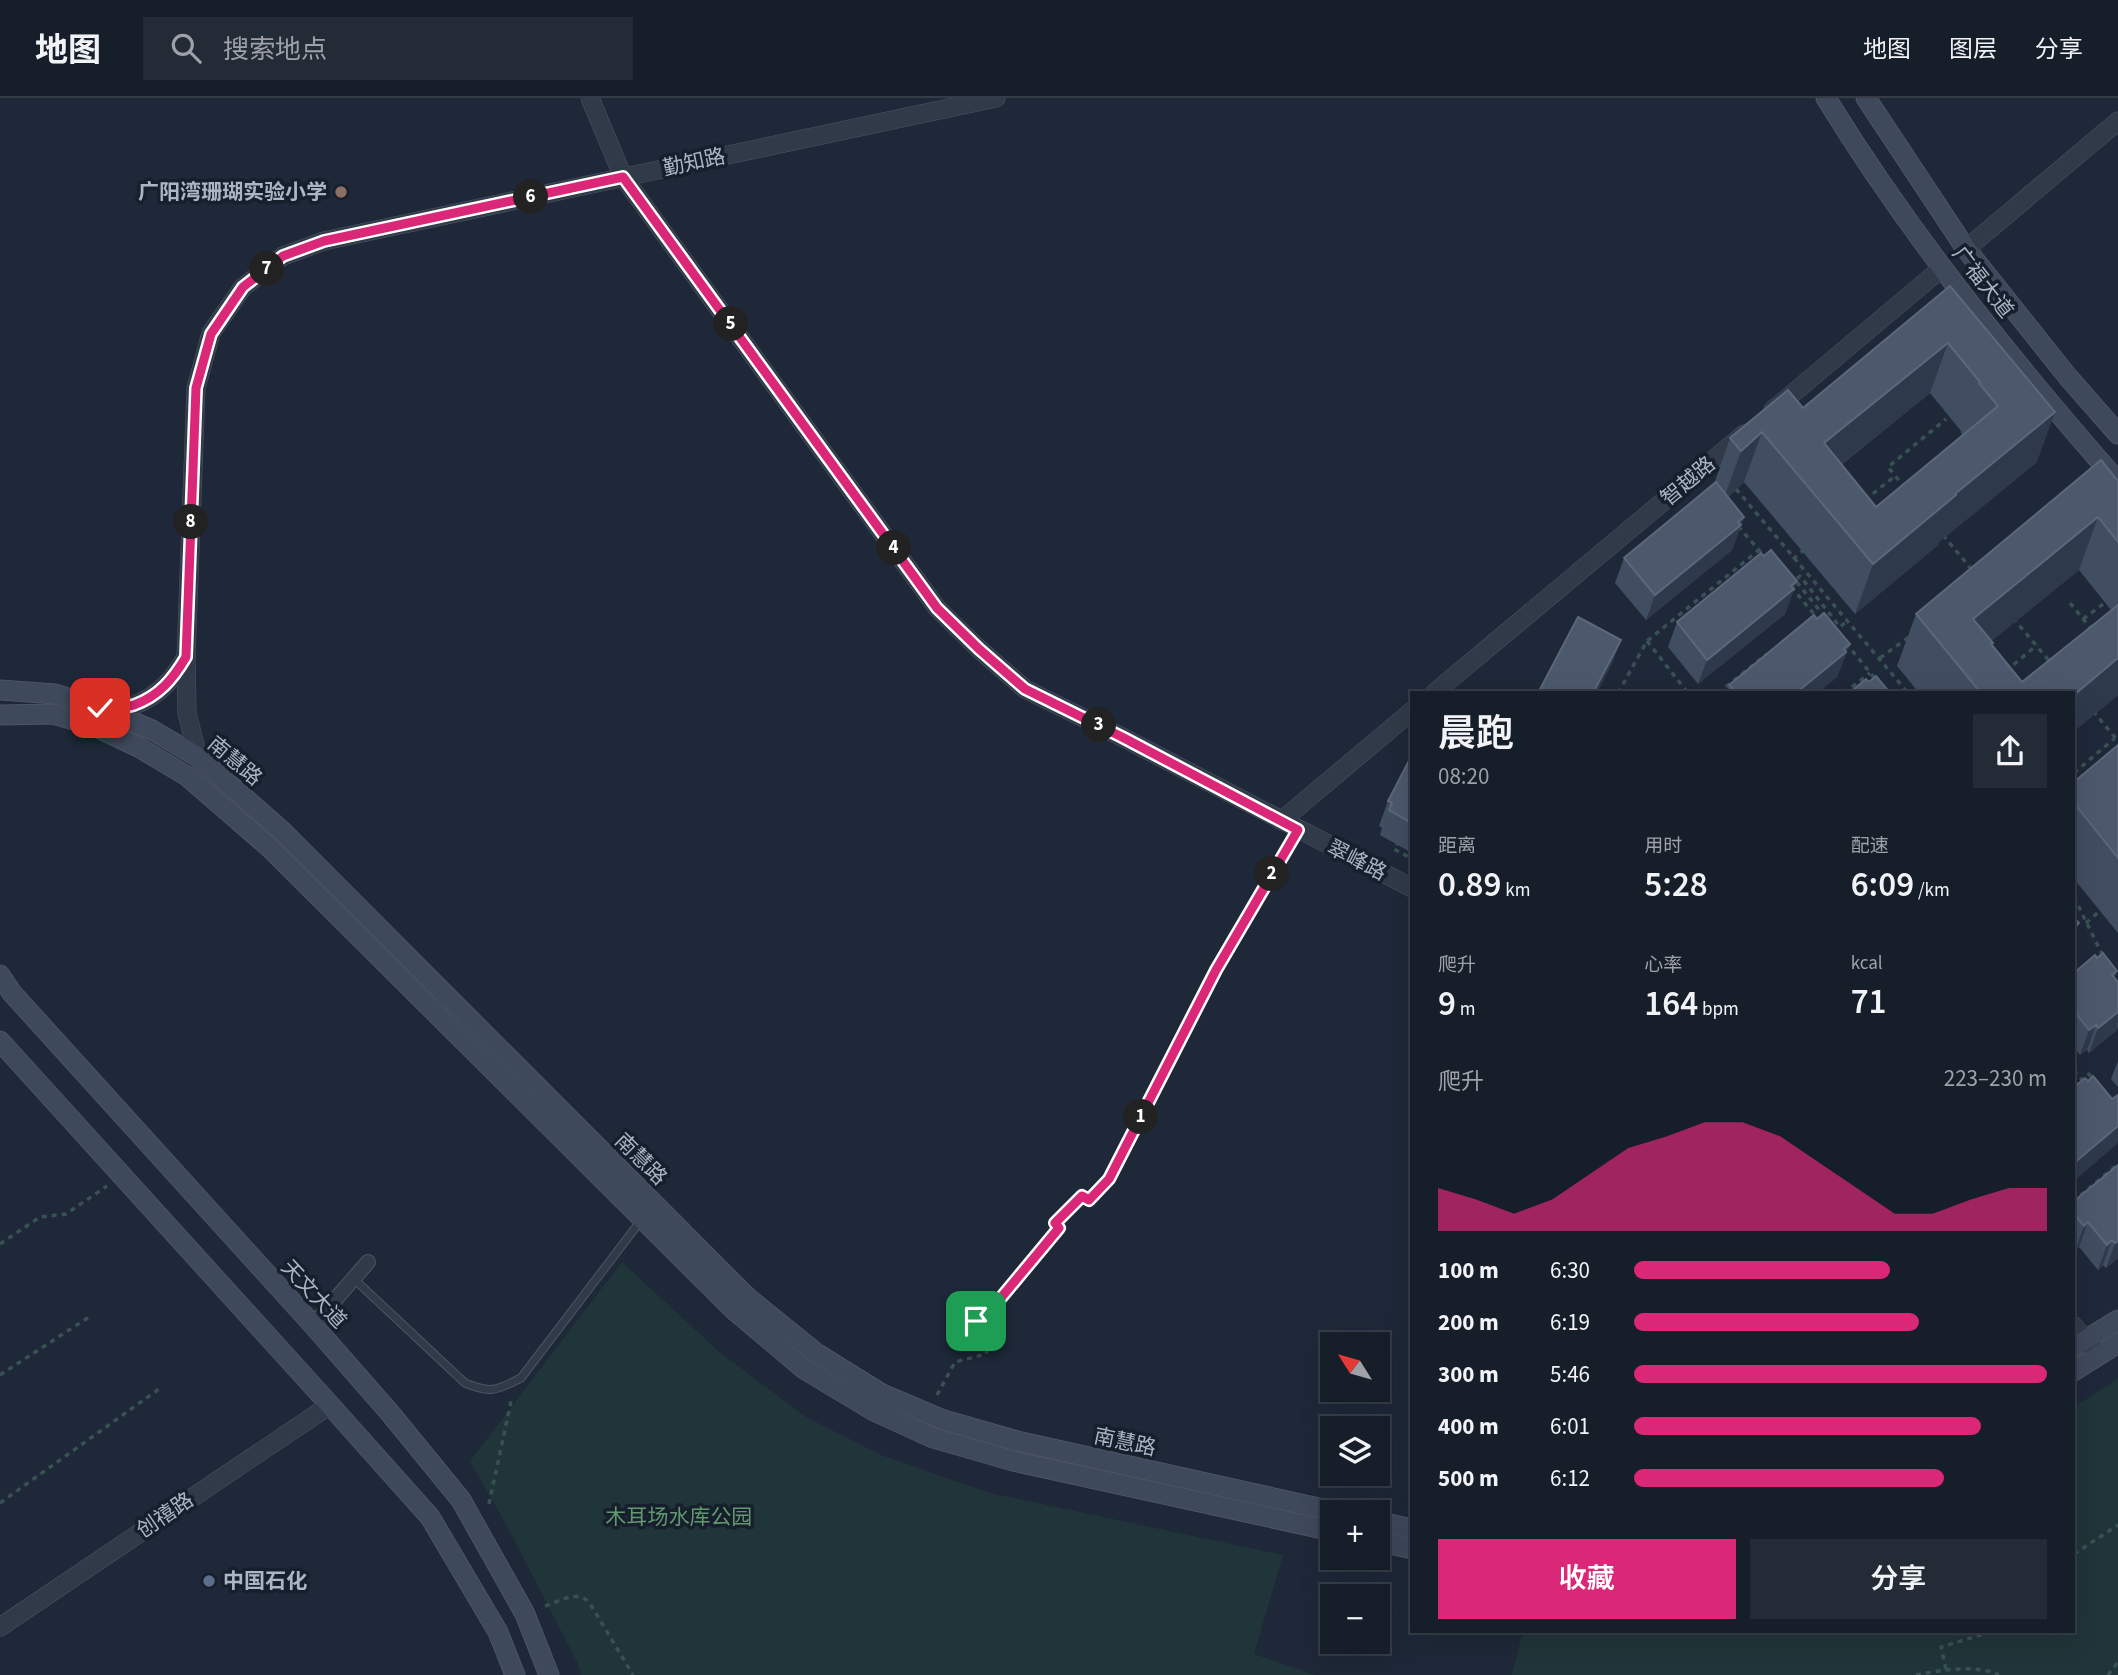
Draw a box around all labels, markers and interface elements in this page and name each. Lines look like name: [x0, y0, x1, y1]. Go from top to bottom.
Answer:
search box: [143, 17, 633, 80]
text: 地图: [35, 27, 101, 74]
icon: search: [167, 29, 205, 67]
text: 搜索地点: [223, 31, 327, 68]
text: 地图: [1863, 32, 1911, 67]
text: 图层: [1949, 32, 1997, 67]
text: 分享: [2035, 32, 2083, 67]
street label: 勤知路: [660, 141, 728, 183]
place label: 广阳湾珊瑚实验小学: [138, 177, 327, 207]
pin: 6: [514, 180, 548, 214]
text: 6: [525, 183, 536, 210]
marker: 广阳湾珊瑚实验小学: [333, 184, 349, 200]
street label: 广福大道: [1945, 240, 2021, 324]
pin: 7: [250, 252, 284, 286]
text: 7: [261, 255, 272, 282]
pin: 5: [714, 306, 748, 342]
text: 5: [725, 310, 736, 337]
street label: 智越路: [1654, 449, 1722, 513]
pin: 8: [174, 504, 208, 540]
text: 8: [185, 508, 196, 535]
pin: 4: [876, 531, 912, 566]
text: 4: [888, 534, 899, 561]
pin: [70, 678, 130, 738]
icon: check: [81, 689, 119, 727]
text: 晨跑: [1438, 707, 1514, 761]
pin: 3: [1082, 708, 1116, 742]
text: 3: [1093, 711, 1104, 738]
button: share: [1973, 714, 2047, 788]
street label: 南慧路: [201, 729, 269, 793]
text: 08:20: [1438, 760, 1489, 793]
street label: 翠峰路: [1322, 832, 1392, 888]
text: 距离: [1438, 833, 1476, 860]
text: 用时: [1644, 833, 1682, 860]
text: 配速: [1851, 833, 1889, 860]
pin: 2: [1254, 856, 1290, 892]
text: 2: [1266, 860, 1277, 887]
text: 0.89: [1438, 860, 1502, 910]
text: 5:28: [1644, 860, 1708, 910]
text: 6:09: [1851, 860, 1914, 910]
text: km: [1502, 877, 1530, 904]
text: /km: [1914, 877, 1950, 904]
text: kcal: [1851, 950, 1883, 977]
text: 爬升: [1438, 952, 1476, 979]
text: 心率: [1644, 952, 1682, 979]
text: 71: [1851, 977, 1887, 1027]
text: 9: [1438, 979, 1456, 1029]
text: 164: [1644, 979, 1698, 1029]
text: m: [1456, 996, 1476, 1023]
text: bpm: [1698, 996, 1739, 1023]
text: 223–230 m: [1944, 1062, 2047, 1095]
text: 爬升: [1438, 1065, 1484, 1098]
pin: 1: [1124, 1100, 1158, 1134]
text: 1: [1135, 1103, 1146, 1130]
street label: 南慧路: [608, 1126, 674, 1192]
street label: 天文大道: [274, 1253, 354, 1335]
text: 100 m: [1438, 1254, 1499, 1287]
text: 6:30: [1550, 1254, 1590, 1287]
pin: [946, 1291, 1006, 1351]
icon: arrive: [957, 1302, 995, 1340]
text: 200 m: [1438, 1306, 1499, 1339]
text: 6:19: [1550, 1306, 1590, 1339]
north arrow: [1320, 1332, 1390, 1402]
map controls: [1320, 1332, 1390, 1654]
text: 300 m: [1438, 1358, 1499, 1391]
text: 5:46: [1550, 1358, 1590, 1391]
text: 400 m: [1438, 1410, 1499, 1443]
text: 6:01: [1550, 1410, 1590, 1443]
button: layers: [1320, 1416, 1390, 1486]
street label: 南慧路: [1091, 1421, 1159, 1463]
text: 500 m: [1438, 1462, 1499, 1495]
text: 6:12: [1550, 1462, 1590, 1495]
street label: 创禧路: [130, 1485, 200, 1545]
button: +: [1320, 1500, 1390, 1570]
park label: 木耳场水库公园: [606, 1502, 753, 1532]
button: 收藏: [1438, 1539, 1736, 1619]
button: 分享: [1750, 1539, 2047, 1619]
place label: 中国石化: [223, 1566, 307, 1596]
marker: 中国石化: [201, 1573, 217, 1589]
button: −: [1320, 1584, 1390, 1654]

